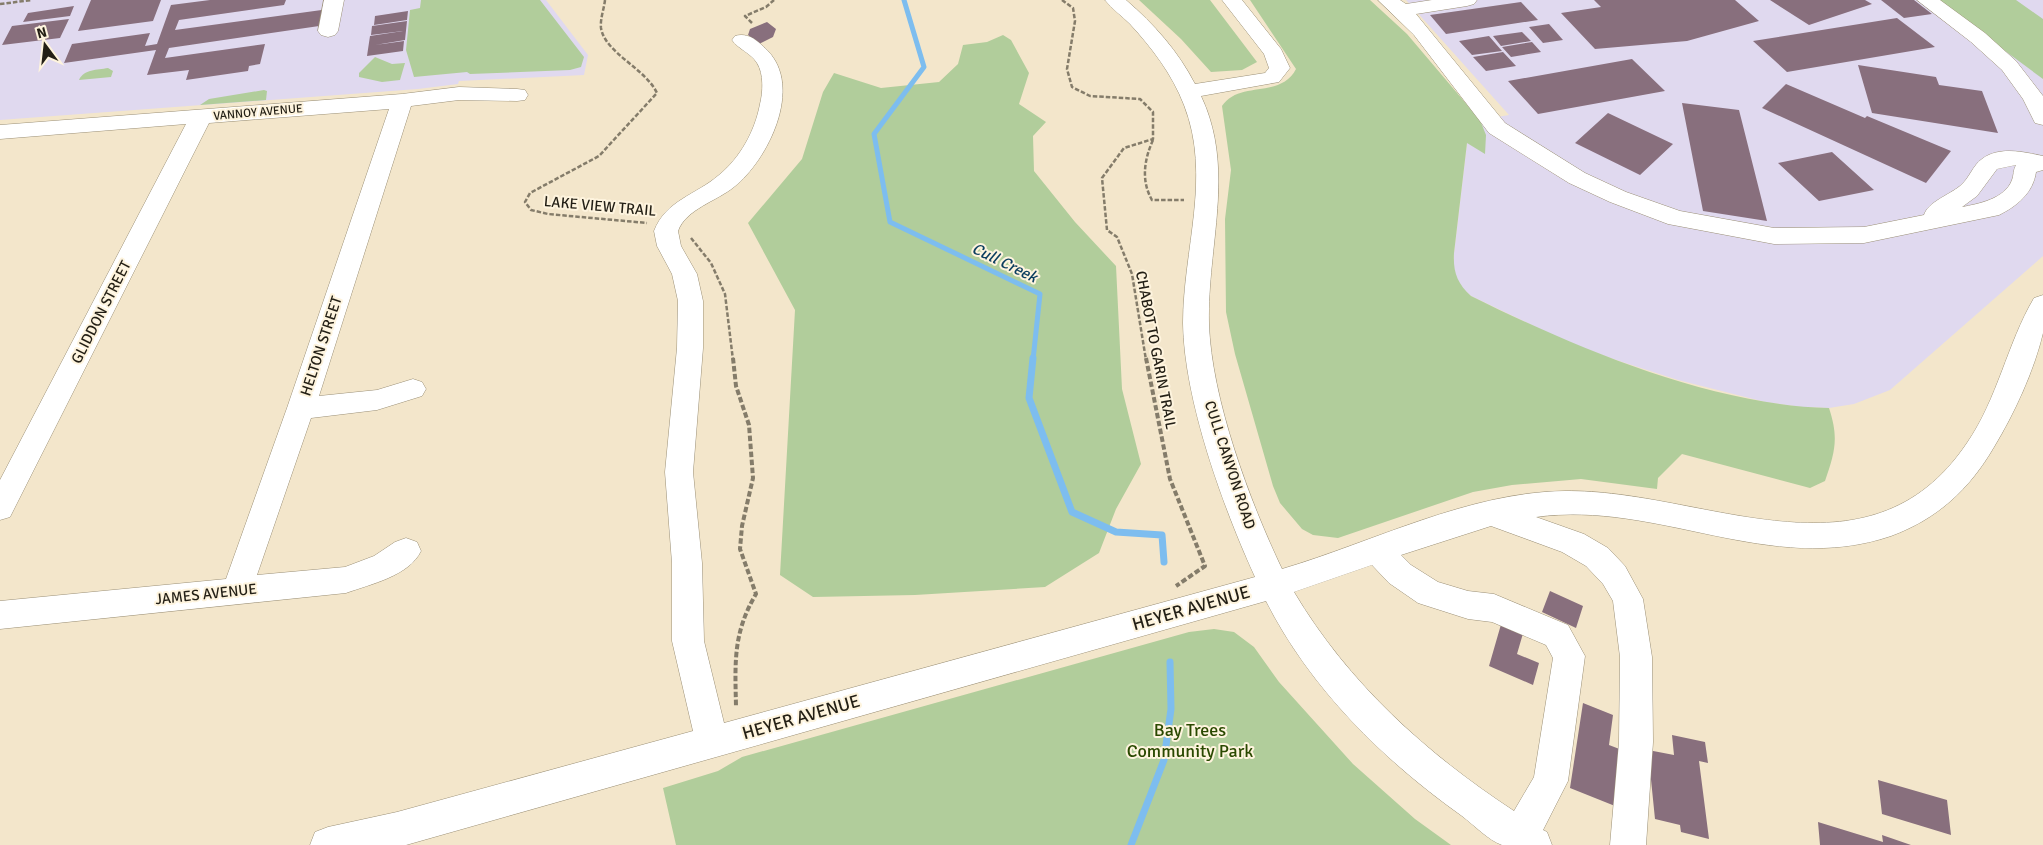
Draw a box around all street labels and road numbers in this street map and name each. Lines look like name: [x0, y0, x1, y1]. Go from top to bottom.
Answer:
street label: VANNOY AVENUE: [213, 101, 304, 124]
street label: LAKE VIEW TRAIL: [543, 192, 657, 220]
street label: GLIDDON STREET: [67, 257, 135, 367]
street label: CHABOT TO GARIN TRAIL: [1132, 269, 1180, 431]
street label: HELTON STREET: [296, 293, 346, 398]
street label: CULL CANYON ROAD: [1201, 398, 1259, 532]
street label: JAMES AVENUE: [154, 580, 258, 608]
street label: HEYER AVENUE: [1130, 581, 1252, 635]
street label: HEYER AVENUE: [740, 690, 862, 744]

